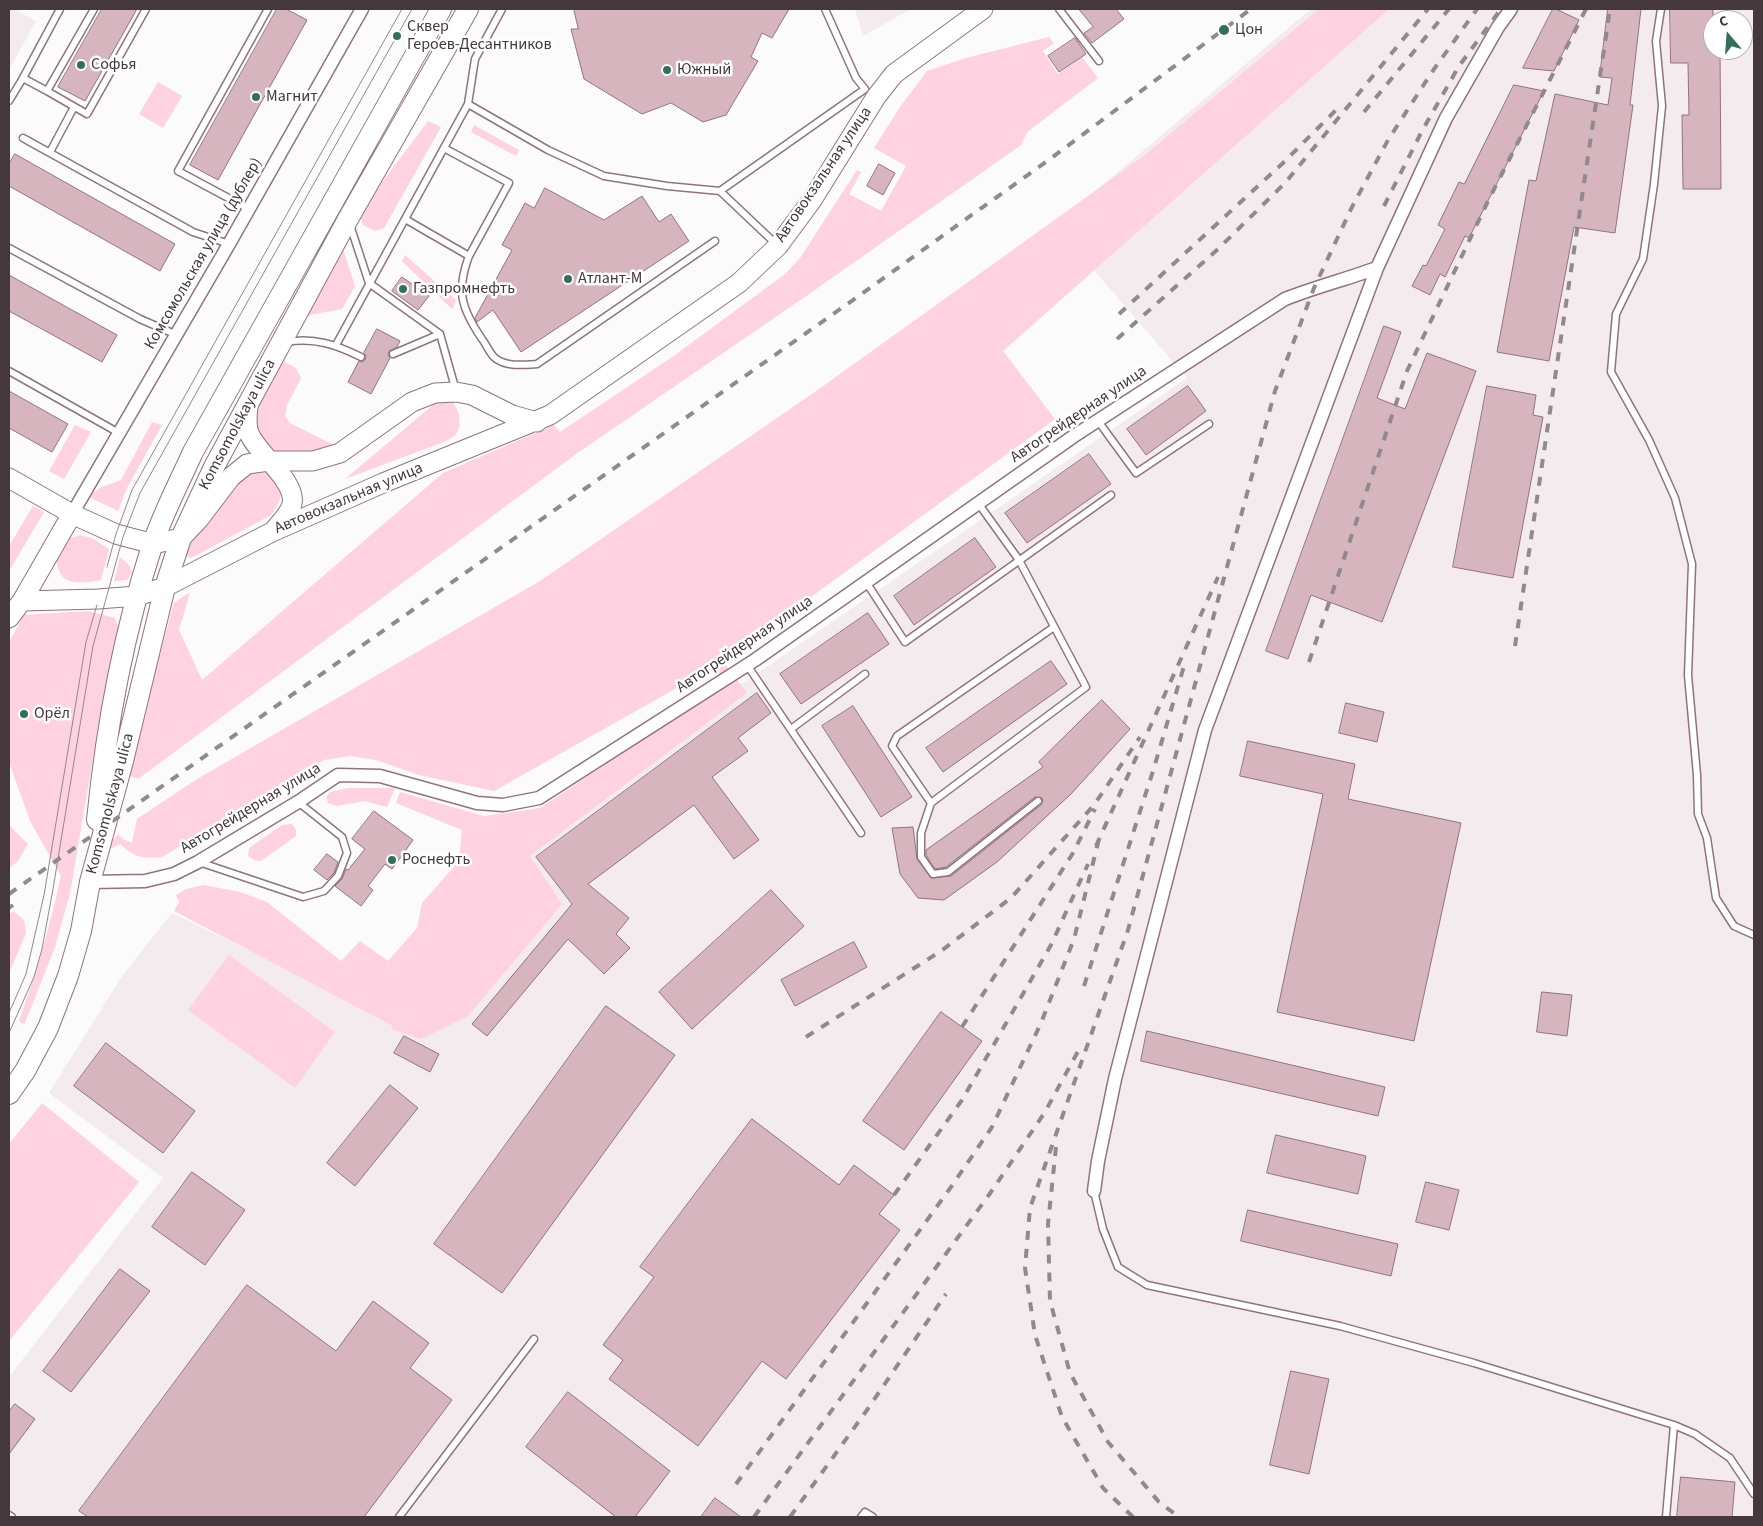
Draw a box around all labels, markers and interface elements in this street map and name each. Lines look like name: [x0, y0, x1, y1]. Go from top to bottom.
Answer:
north arrow: [1703, 10, 1753, 60]
text: С: [1717, 11, 1731, 32]
place label: Сквер Героев-Десантников: [407, 17, 552, 55]
place label: Цон: [1235, 20, 1263, 40]
marker: Цон: [1217, 23, 1231, 37]
marker: Сквер Героев-Десантников: [391, 30, 403, 42]
place label: Софья: [91, 55, 136, 75]
marker: Софья: [75, 59, 87, 71]
place label: Южный: [677, 60, 731, 80]
marker: Южный: [661, 64, 673, 76]
place label: Магнит: [266, 87, 318, 107]
marker: Магнит: [250, 91, 262, 103]
street label: Автовокзальная улица: [772, 104, 876, 246]
street label: Комсомольская улица (дублер): [141, 155, 267, 353]
place label: Атлант-М: [578, 269, 642, 289]
marker: Атлант-М: [562, 273, 574, 285]
place label: Газпромнефть: [413, 279, 515, 299]
marker: Газпромнефть: [397, 283, 409, 295]
street label: Komsomolskaya ulica: [195, 356, 281, 494]
street label: Автогрейдерная улица: [1007, 362, 1151, 468]
street label: Автовокзальная улица: [272, 459, 426, 539]
street label: Автогрейдерная улица: [673, 592, 817, 698]
place label: Орёл: [34, 704, 70, 724]
marker: Орёл: [18, 708, 30, 720]
street label: Komsomolskaya ulica: [83, 731, 139, 877]
street label: Автогрейдерная улица: [177, 759, 325, 859]
place label: Роснефть: [402, 850, 470, 870]
marker: Роснефть: [386, 854, 398, 866]

